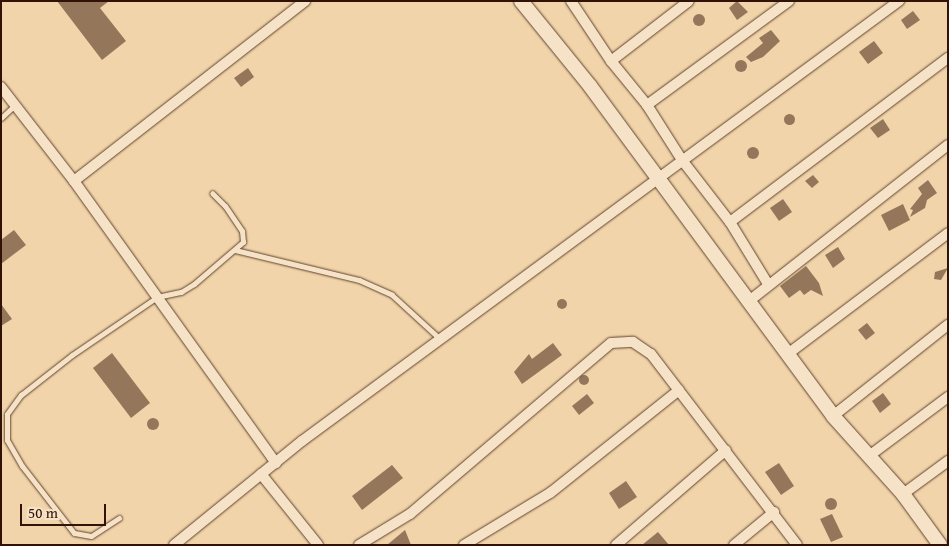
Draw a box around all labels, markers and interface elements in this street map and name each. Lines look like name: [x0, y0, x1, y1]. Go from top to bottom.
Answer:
scale bar: [22, 494, 109, 526]
text: 50 m: [28, 502, 58, 523]

